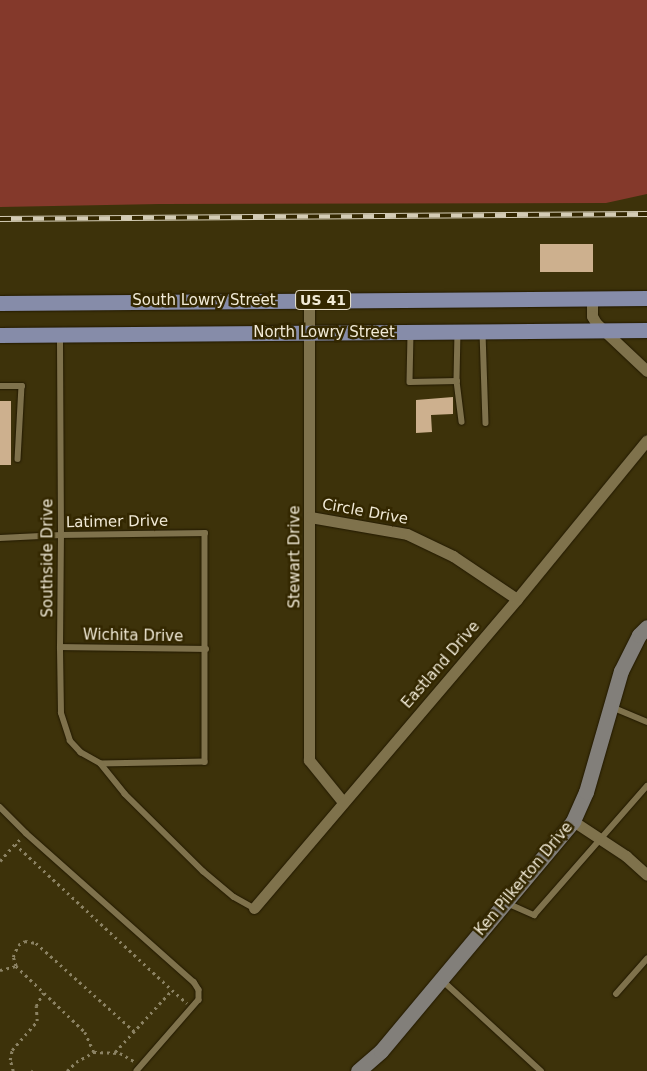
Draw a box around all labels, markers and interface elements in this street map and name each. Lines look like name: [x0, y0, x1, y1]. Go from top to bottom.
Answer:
road number: US 41: [294, 288, 352, 312]
street label: South Lowry Street: [132, 292, 276, 310]
street label: North Lowry Street: [253, 324, 395, 342]
street label: Circle Drive: [321, 496, 409, 528]
street label: Southside Drive: [39, 498, 57, 618]
street label: Stewart Drive: [286, 506, 304, 608]
street label: Latimer Drive: [66, 512, 168, 532]
street label: Eastland Drive: [398, 618, 484, 712]
street label: Wichita Drive: [83, 626, 183, 646]
street label: Ken Pilkerton Drive: [471, 819, 577, 939]

